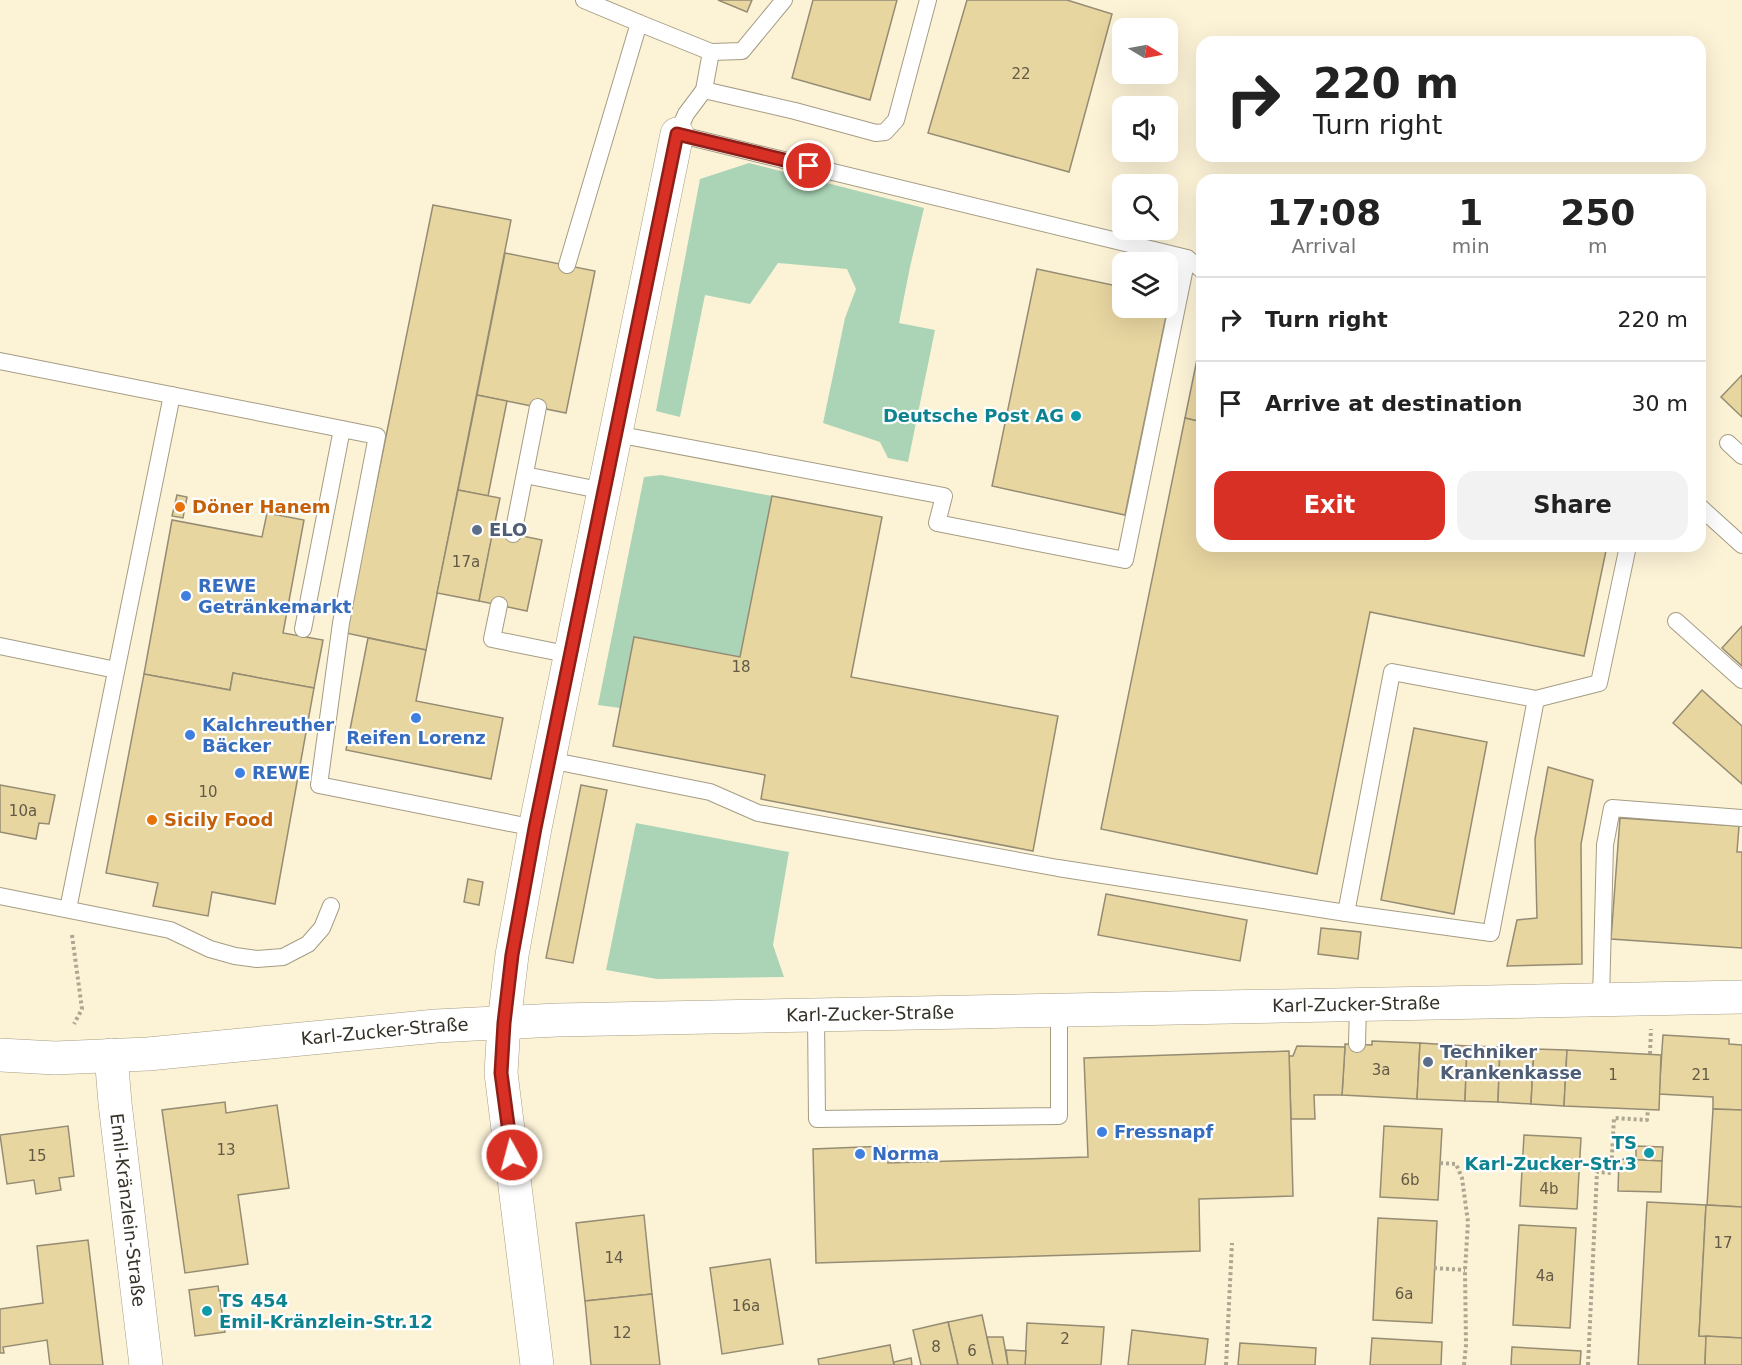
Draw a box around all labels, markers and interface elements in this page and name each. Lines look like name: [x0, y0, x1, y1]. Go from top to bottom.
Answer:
north arrow: [1112, 18, 1178, 84]
map controls: [1112, 18, 1178, 318]
text: 220 m: [1313, 59, 1459, 108]
icon: right: [1214, 60, 1292, 138]
house number: 22: [1011, 65, 1031, 83]
button: sound: [1112, 96, 1178, 162]
text: Turn right: [1313, 109, 1442, 140]
pin: [783, 140, 834, 191]
icon: arrive: [792, 149, 825, 182]
button: search: [1112, 174, 1178, 240]
text: 17:08: [1267, 192, 1381, 233]
text: 1: [1458, 192, 1483, 233]
text: 250: [1560, 192, 1635, 233]
text: Arrival: [1291, 234, 1356, 258]
text: min: [1452, 234, 1490, 258]
text: m: [1588, 234, 1608, 258]
button: layers: [1112, 252, 1178, 318]
icon: right: [1214, 303, 1247, 336]
text: Turn right: [1265, 307, 1388, 332]
text: 220 m: [1618, 307, 1688, 332]
icon: arrive: [1214, 387, 1247, 420]
text: Arrive at destination: [1265, 391, 1522, 416]
text: 30 m: [1632, 391, 1688, 416]
place label: Deutsche Post AG: [883, 405, 1064, 426]
marker: Deutsche Post AG: [1069, 409, 1083, 423]
button: Exit: [1214, 471, 1445, 540]
button: Share: [1457, 471, 1688, 540]
place label: Döner Hanem: [192, 496, 330, 517]
marker: Döner Hanem: [173, 500, 187, 514]
place label: ELO: [489, 519, 527, 540]
marker: ELO: [470, 523, 484, 537]
house number: 17a: [452, 553, 480, 571]
place label: REWE Getränkemarkt: [198, 575, 352, 617]
marker: REWE Getränkemarkt: [179, 589, 193, 603]
house number: 18: [731, 658, 751, 676]
marker: Reifen Lorenz: [409, 711, 423, 725]
place label: Kalchreuther Bäcker: [202, 714, 334, 756]
place label: Reifen Lorenz: [346, 727, 486, 748]
marker: Kalchreuther Bäcker: [183, 728, 197, 742]
place label: REWE: [252, 762, 310, 783]
marker: REWE: [233, 766, 247, 780]
house number: 10: [198, 783, 218, 801]
house number: 10a: [9, 802, 37, 820]
place label: Sicily Food: [164, 809, 273, 830]
marker: Sicily Food: [145, 813, 159, 827]
street label: Karl-Zucker-Straße: [1272, 992, 1440, 1016]
street label: Karl-Zucker-Straße: [786, 1001, 954, 1026]
street label: Karl-Zucker-Straße: [300, 1013, 469, 1049]
place label: Techniker Krankenkasse: [1440, 1041, 1582, 1083]
marker: Techniker Krankenkasse: [1421, 1055, 1435, 1069]
house number: 3a: [1372, 1061, 1390, 1079]
house number: 1: [1608, 1066, 1618, 1084]
house number: 21: [1691, 1066, 1711, 1084]
street label: Emil-Kränzlein-Straße: [106, 1112, 150, 1308]
place label: Fressnapf: [1114, 1121, 1214, 1142]
position arrow: [480, 1123, 544, 1187]
marker: Fressnapf: [1095, 1125, 1109, 1139]
place label: TS Karl-Zucker-Str.3: [1465, 1132, 1637, 1174]
house number: 13: [216, 1141, 236, 1159]
place label: Norma: [872, 1143, 939, 1164]
marker: TS Karl-Zucker-Str.3: [1642, 1146, 1656, 1160]
house number: 15: [27, 1147, 47, 1165]
marker: Norma: [853, 1147, 867, 1161]
house number: 6b: [1400, 1171, 1420, 1189]
house number: 4b: [1539, 1180, 1559, 1198]
house number: 17: [1713, 1234, 1733, 1252]
house number: 14: [604, 1249, 624, 1267]
house number: 4a: [1536, 1267, 1554, 1285]
house number: 6a: [1395, 1285, 1413, 1303]
place label: TS 454 Emil-Kränzlein-Str.12: [219, 1290, 433, 1332]
house number: 16a: [732, 1297, 760, 1315]
marker: TS 454 Emil-Kränzlein-Str.12: [200, 1304, 214, 1318]
house number: 12: [612, 1324, 632, 1342]
house number: 2: [1060, 1330, 1070, 1348]
house number: 8: [931, 1338, 941, 1356]
house number: 6: [967, 1342, 977, 1360]

